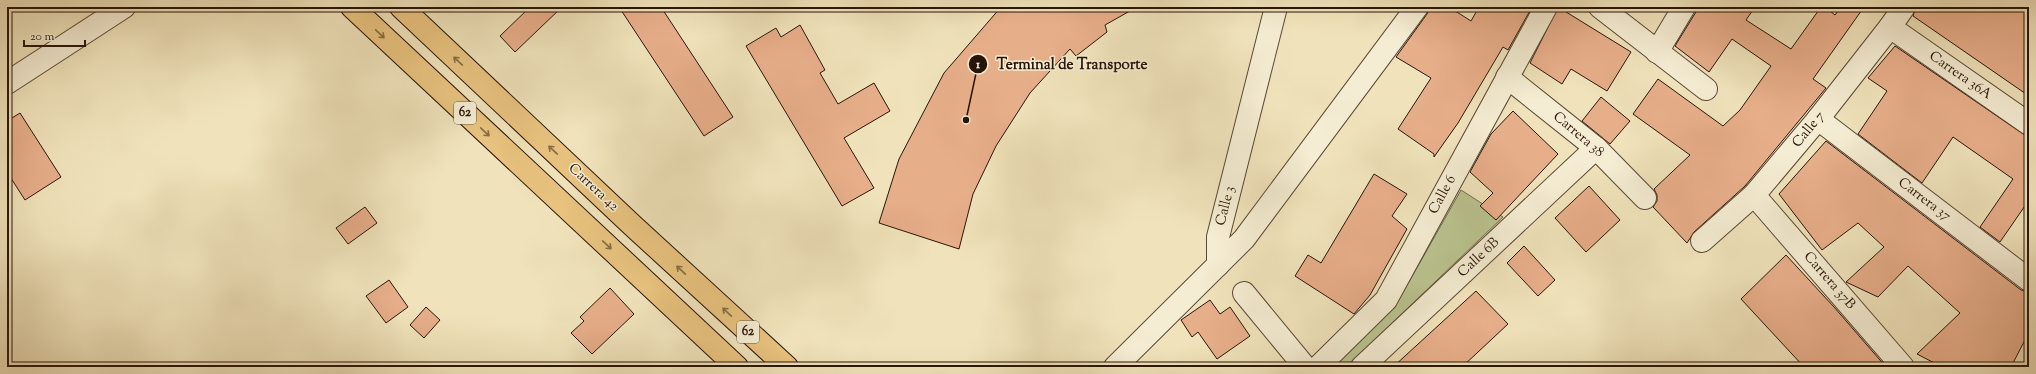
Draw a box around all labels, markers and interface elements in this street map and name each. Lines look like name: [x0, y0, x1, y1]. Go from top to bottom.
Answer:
scale bar: [24, 22, 85, 48]
text: 20 m: [30, 28, 55, 46]
one-way arrow: [375, 29, 385, 38]
street label: Carrera 36A: [1925, 47, 1996, 105]
callout: Terminal de Transporte: [968, 50, 1155, 77]
text: Terminal de Transporte: [997, 55, 1147, 76]
one-way arrow: [453, 56, 463, 66]
text: 1: [975, 56, 981, 74]
road number: 62: [454, 102, 476, 124]
street label: Carrera 38: [1548, 108, 1608, 162]
street label: Calle 7: [1788, 108, 1830, 152]
one-way arrow: [480, 127, 490, 136]
one-way arrow: [548, 145, 558, 155]
street label: Carrera 42: [563, 159, 623, 217]
street label: Calle 6: [1424, 172, 1462, 218]
street label: Carrera 37: [1893, 173, 1955, 227]
street label: Calle 3: [1211, 184, 1241, 228]
street label: Calle 6B: [1454, 233, 1504, 283]
one-way arrow: [601, 241, 612, 250]
street label: Carrera 37B: [1798, 248, 1860, 314]
one-way arrow: [675, 265, 686, 274]
one-way arrow: [722, 307, 732, 317]
road number: 62: [737, 321, 759, 343]

